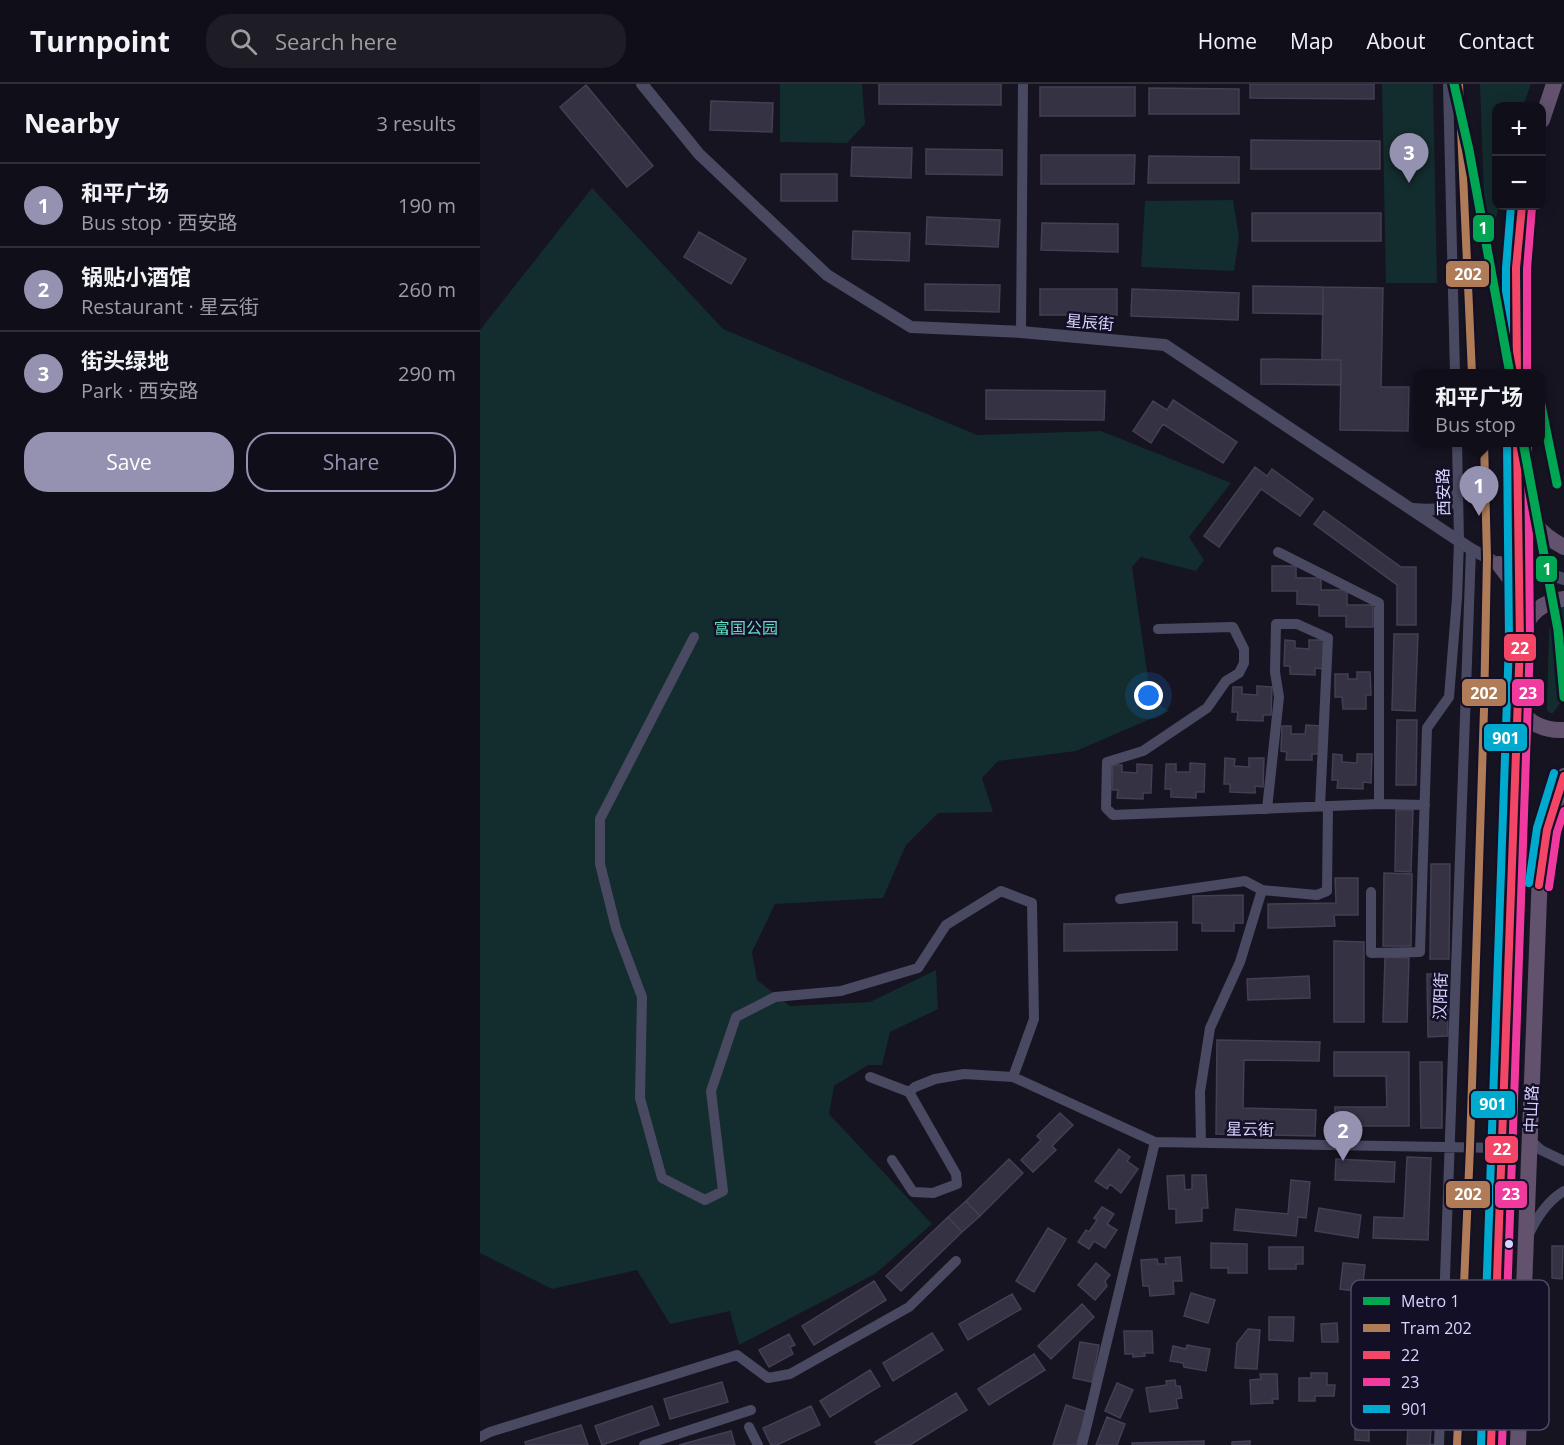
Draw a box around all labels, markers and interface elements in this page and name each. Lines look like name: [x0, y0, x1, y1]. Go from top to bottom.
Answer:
search box: [206, 14, 626, 68]
text: Turnpoint: [30, 22, 170, 60]
icon: search: [227, 25, 260, 58]
text: Search here: [275, 26, 397, 56]
text: Home: [1198, 27, 1257, 55]
text: Map: [1290, 27, 1333, 55]
text: About: [1366, 27, 1426, 55]
text: Contact: [1459, 27, 1534, 55]
map controls: [1492, 102, 1546, 210]
button: +: [1492, 102, 1546, 156]
text: Nearby: [24, 105, 119, 141]
text: 3 results: [376, 110, 456, 137]
pin: 3: [1390, 134, 1428, 183]
button: −: [1492, 156, 1546, 210]
text: 和平广场: [81, 177, 169, 207]
text: 1: [38, 192, 49, 219]
text: 190 m: [398, 192, 456, 219]
text: Bus stop · 西安路: [81, 209, 237, 236]
line badge: 1: [1472, 214, 1495, 243]
text: 1: [1478, 217, 1488, 239]
line badge: 202: [1445, 260, 1490, 288]
text: 锅贴小酒馆: [81, 261, 191, 291]
text: 202: [1454, 263, 1482, 285]
text: 2: [38, 276, 49, 303]
text: 260 m: [398, 276, 456, 303]
text: Restaurant · 星云街: [81, 293, 259, 320]
street label: 星辰街: [1065, 309, 1115, 335]
text: 街头绿地: [81, 345, 169, 375]
text: 3: [38, 360, 49, 387]
text: 290 m: [398, 360, 456, 387]
popup: [1413, 369, 1545, 447]
text: Park · 西安路: [81, 377, 198, 404]
text: 和平广场: [1435, 381, 1523, 411]
text: Bus stop: [1435, 411, 1516, 438]
button: Save: [24, 432, 234, 492]
button: Share: [246, 432, 456, 492]
pin: 1: [1460, 466, 1498, 516]
street label: 西安路: [1432, 468, 1454, 516]
line badge: 1: [1535, 555, 1558, 583]
text: 1: [1542, 558, 1552, 580]
park label: 富国公园: [714, 617, 778, 639]
line badge: 22: [1503, 633, 1537, 662]
text: 22: [1511, 637, 1529, 659]
line badge: 202: [1461, 678, 1507, 707]
line badge: 23: [1511, 678, 1545, 707]
your location: [1134, 681, 1163, 710]
text: 202: [1470, 682, 1498, 704]
text: 23: [1519, 682, 1537, 704]
line badge: 901: [1483, 723, 1528, 752]
text: 901: [1492, 727, 1520, 749]
street label: 汉阳街: [1428, 972, 1452, 1020]
street label: 中山路: [1519, 1085, 1543, 1133]
line badge: 901: [1470, 1090, 1516, 1119]
text: 901: [1479, 1093, 1507, 1115]
pin: 2: [1324, 1112, 1362, 1161]
street label: 星云街: [1226, 1118, 1274, 1140]
line badge: 22: [1484, 1135, 1519, 1164]
text: 22: [1493, 1138, 1511, 1160]
line badge: 202: [1445, 1180, 1491, 1209]
line badge: 23: [1494, 1180, 1528, 1209]
text: 202: [1454, 1183, 1482, 1205]
text: 23: [1502, 1183, 1520, 1205]
unlabelled marker: [1503, 1238, 1515, 1250]
legend: [1351, 1280, 1549, 1430]
text: Metro 1: [1401, 1290, 1460, 1312]
text: Tram 202: [1401, 1317, 1472, 1339]
text: 22: [1401, 1344, 1419, 1366]
text: 23: [1401, 1371, 1419, 1393]
text: 901: [1401, 1398, 1428, 1420]

